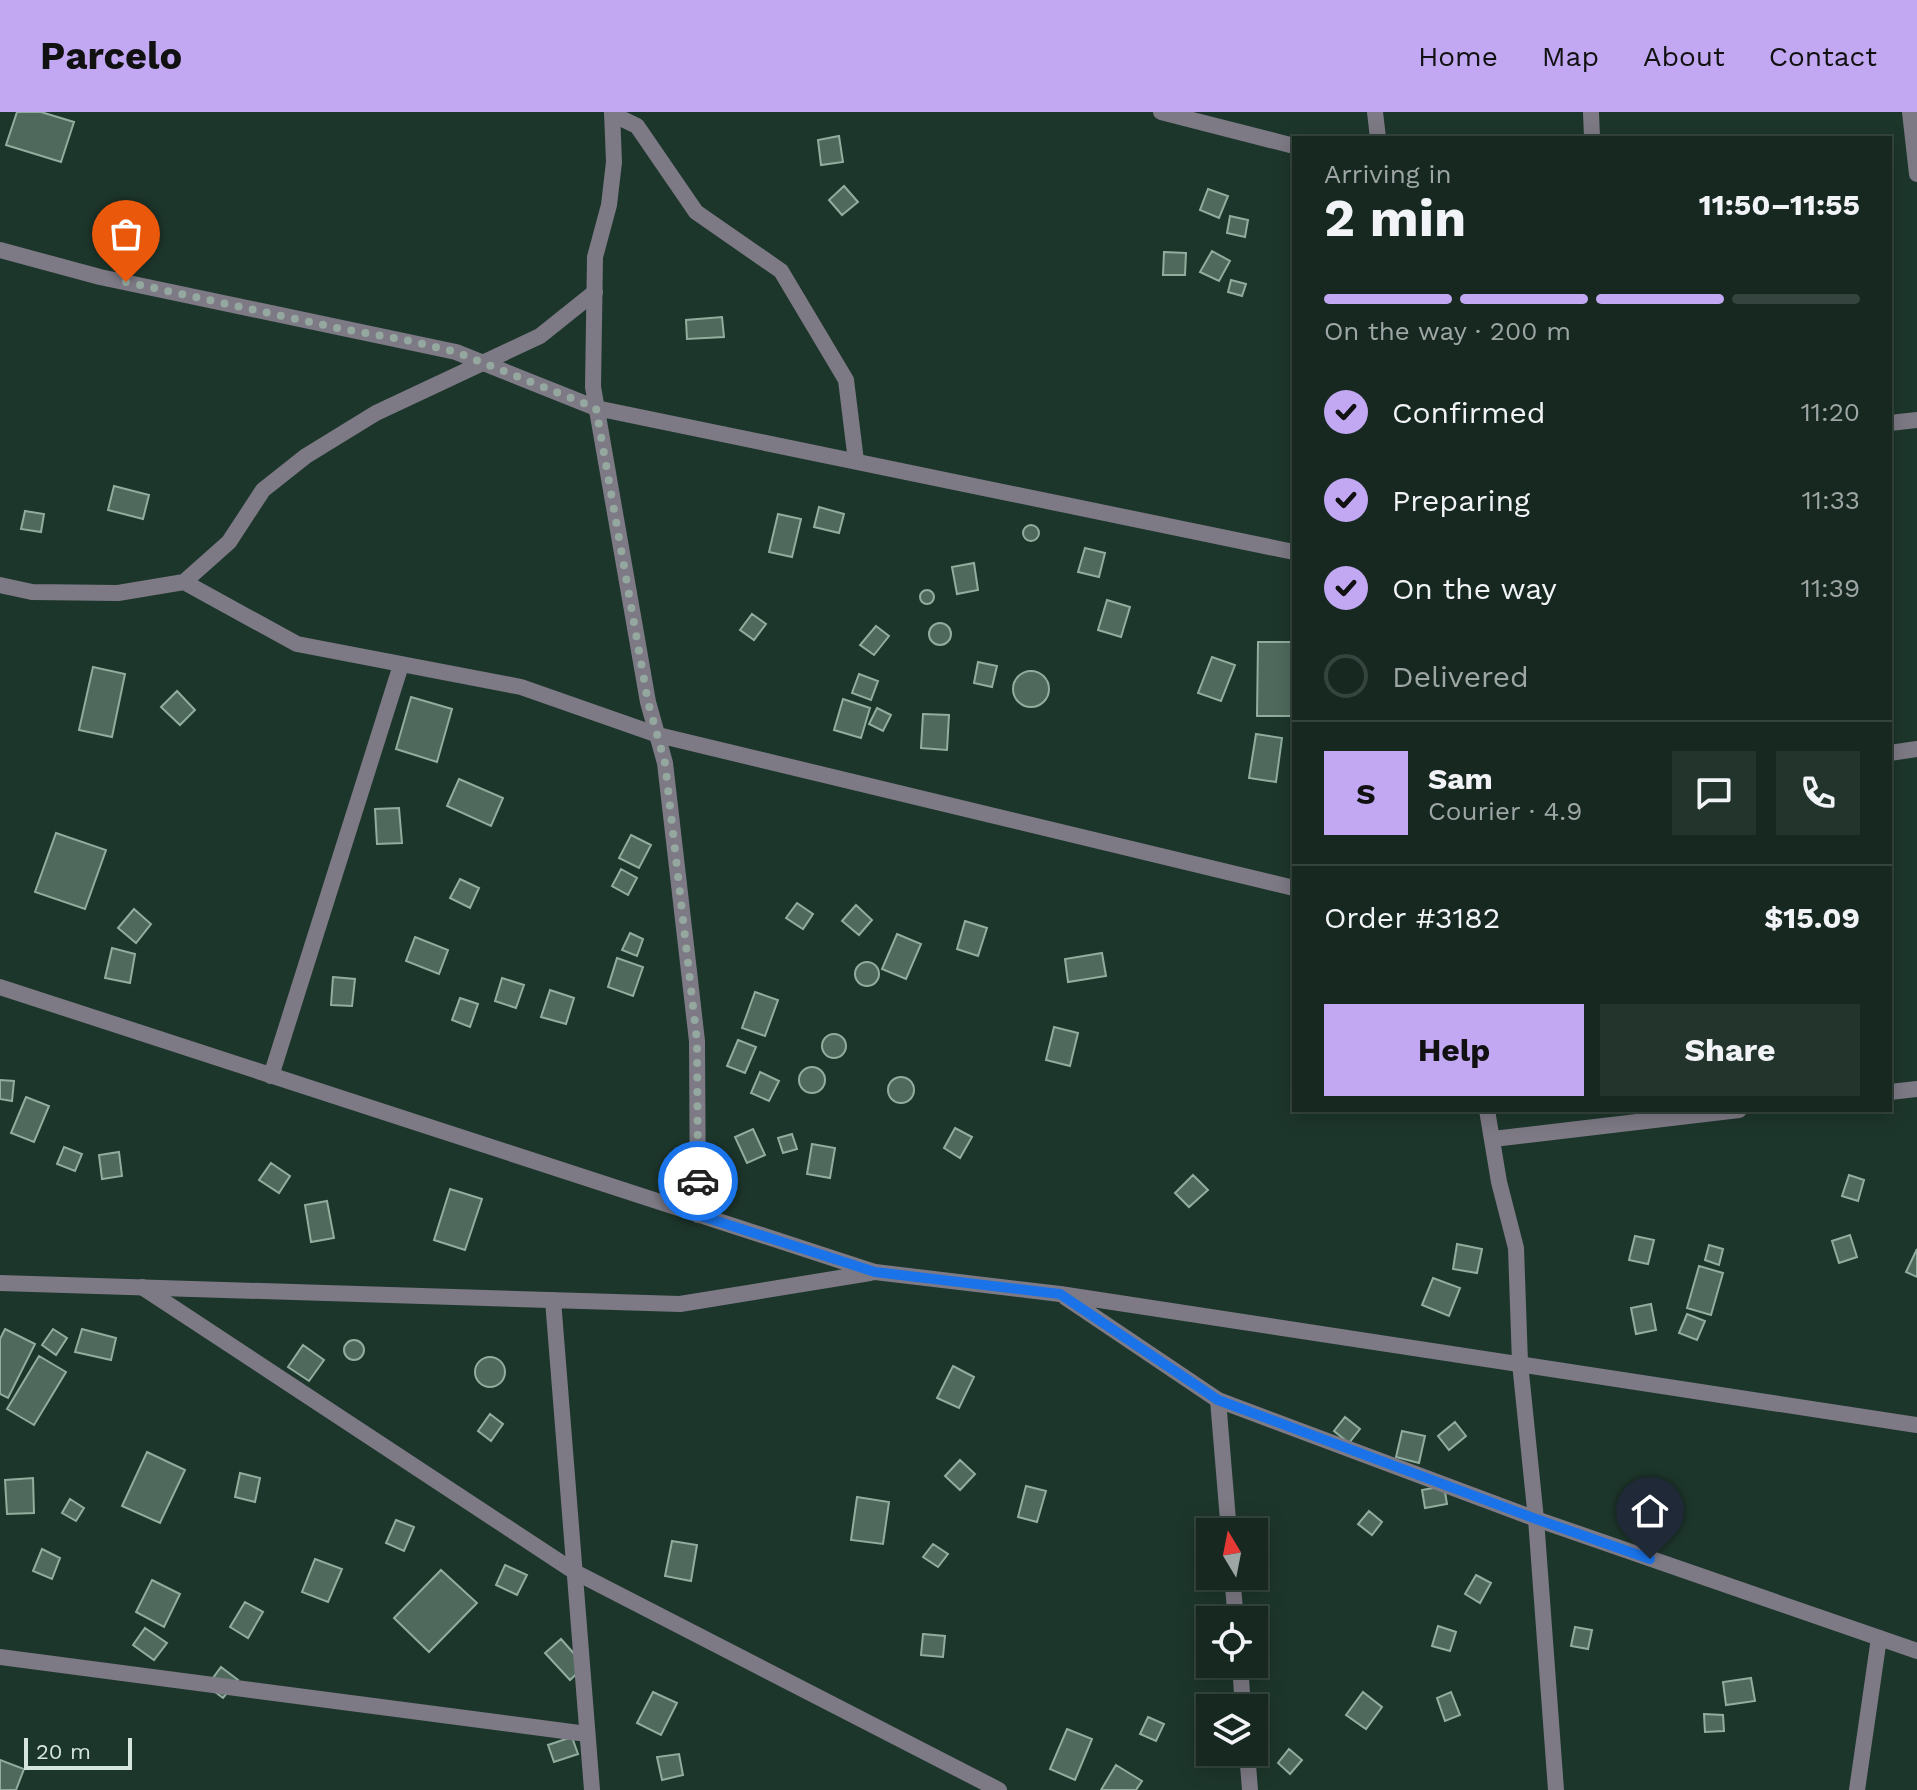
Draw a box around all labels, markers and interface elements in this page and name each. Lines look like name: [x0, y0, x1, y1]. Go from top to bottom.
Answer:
text: Parcelo: [40, 34, 182, 78]
text: Home: [1418, 40, 1498, 73]
text: Map: [1542, 40, 1599, 73]
text: About: [1643, 40, 1725, 73]
text: Contact: [1769, 40, 1877, 73]
text: Arriving in: [1324, 159, 1452, 189]
text: 11:50–11:55: [1699, 187, 1860, 222]
text: 2 min: [1324, 188, 1466, 249]
pin: [92, 200, 160, 282]
icon: bag: [104, 212, 148, 256]
text: On the way · 200 m: [1324, 316, 1571, 346]
icon: check: [1324, 390, 1368, 434]
text: Confirmed: [1392, 395, 1546, 430]
text: 11:20: [1801, 397, 1860, 427]
icon: check: [1324, 478, 1368, 522]
text: Preparing: [1392, 483, 1530, 518]
text: 11:33: [1802, 485, 1860, 515]
icon: check: [1324, 566, 1368, 610]
text: On the way: [1392, 571, 1557, 606]
text: 11:39: [1801, 573, 1860, 603]
text: Delivered: [1392, 659, 1529, 694]
button: chat: [1672, 751, 1756, 835]
button: phone: [1776, 751, 1860, 835]
text: Sam: [1428, 761, 1493, 796]
text: S: [1356, 776, 1376, 811]
text: Courier · 4.9: [1428, 796, 1582, 826]
text: Order #3182: [1324, 900, 1500, 935]
text: $15.09: [1764, 900, 1860, 935]
button: Help: [1324, 1004, 1584, 1096]
button: Share: [1600, 1004, 1860, 1096]
courier: [658, 1141, 738, 1221]
icon: car: [676, 1159, 720, 1203]
pin: [1616, 1477, 1684, 1559]
icon: home: [1628, 1489, 1672, 1533]
north arrow: [1196, 1518, 1268, 1590]
map controls: [1196, 1518, 1268, 1766]
button: locate: [1196, 1606, 1268, 1678]
button: layers: [1196, 1694, 1268, 1766]
scale bar: [24, 1734, 132, 1770]
text: 20 m: [36, 1739, 91, 1764]

